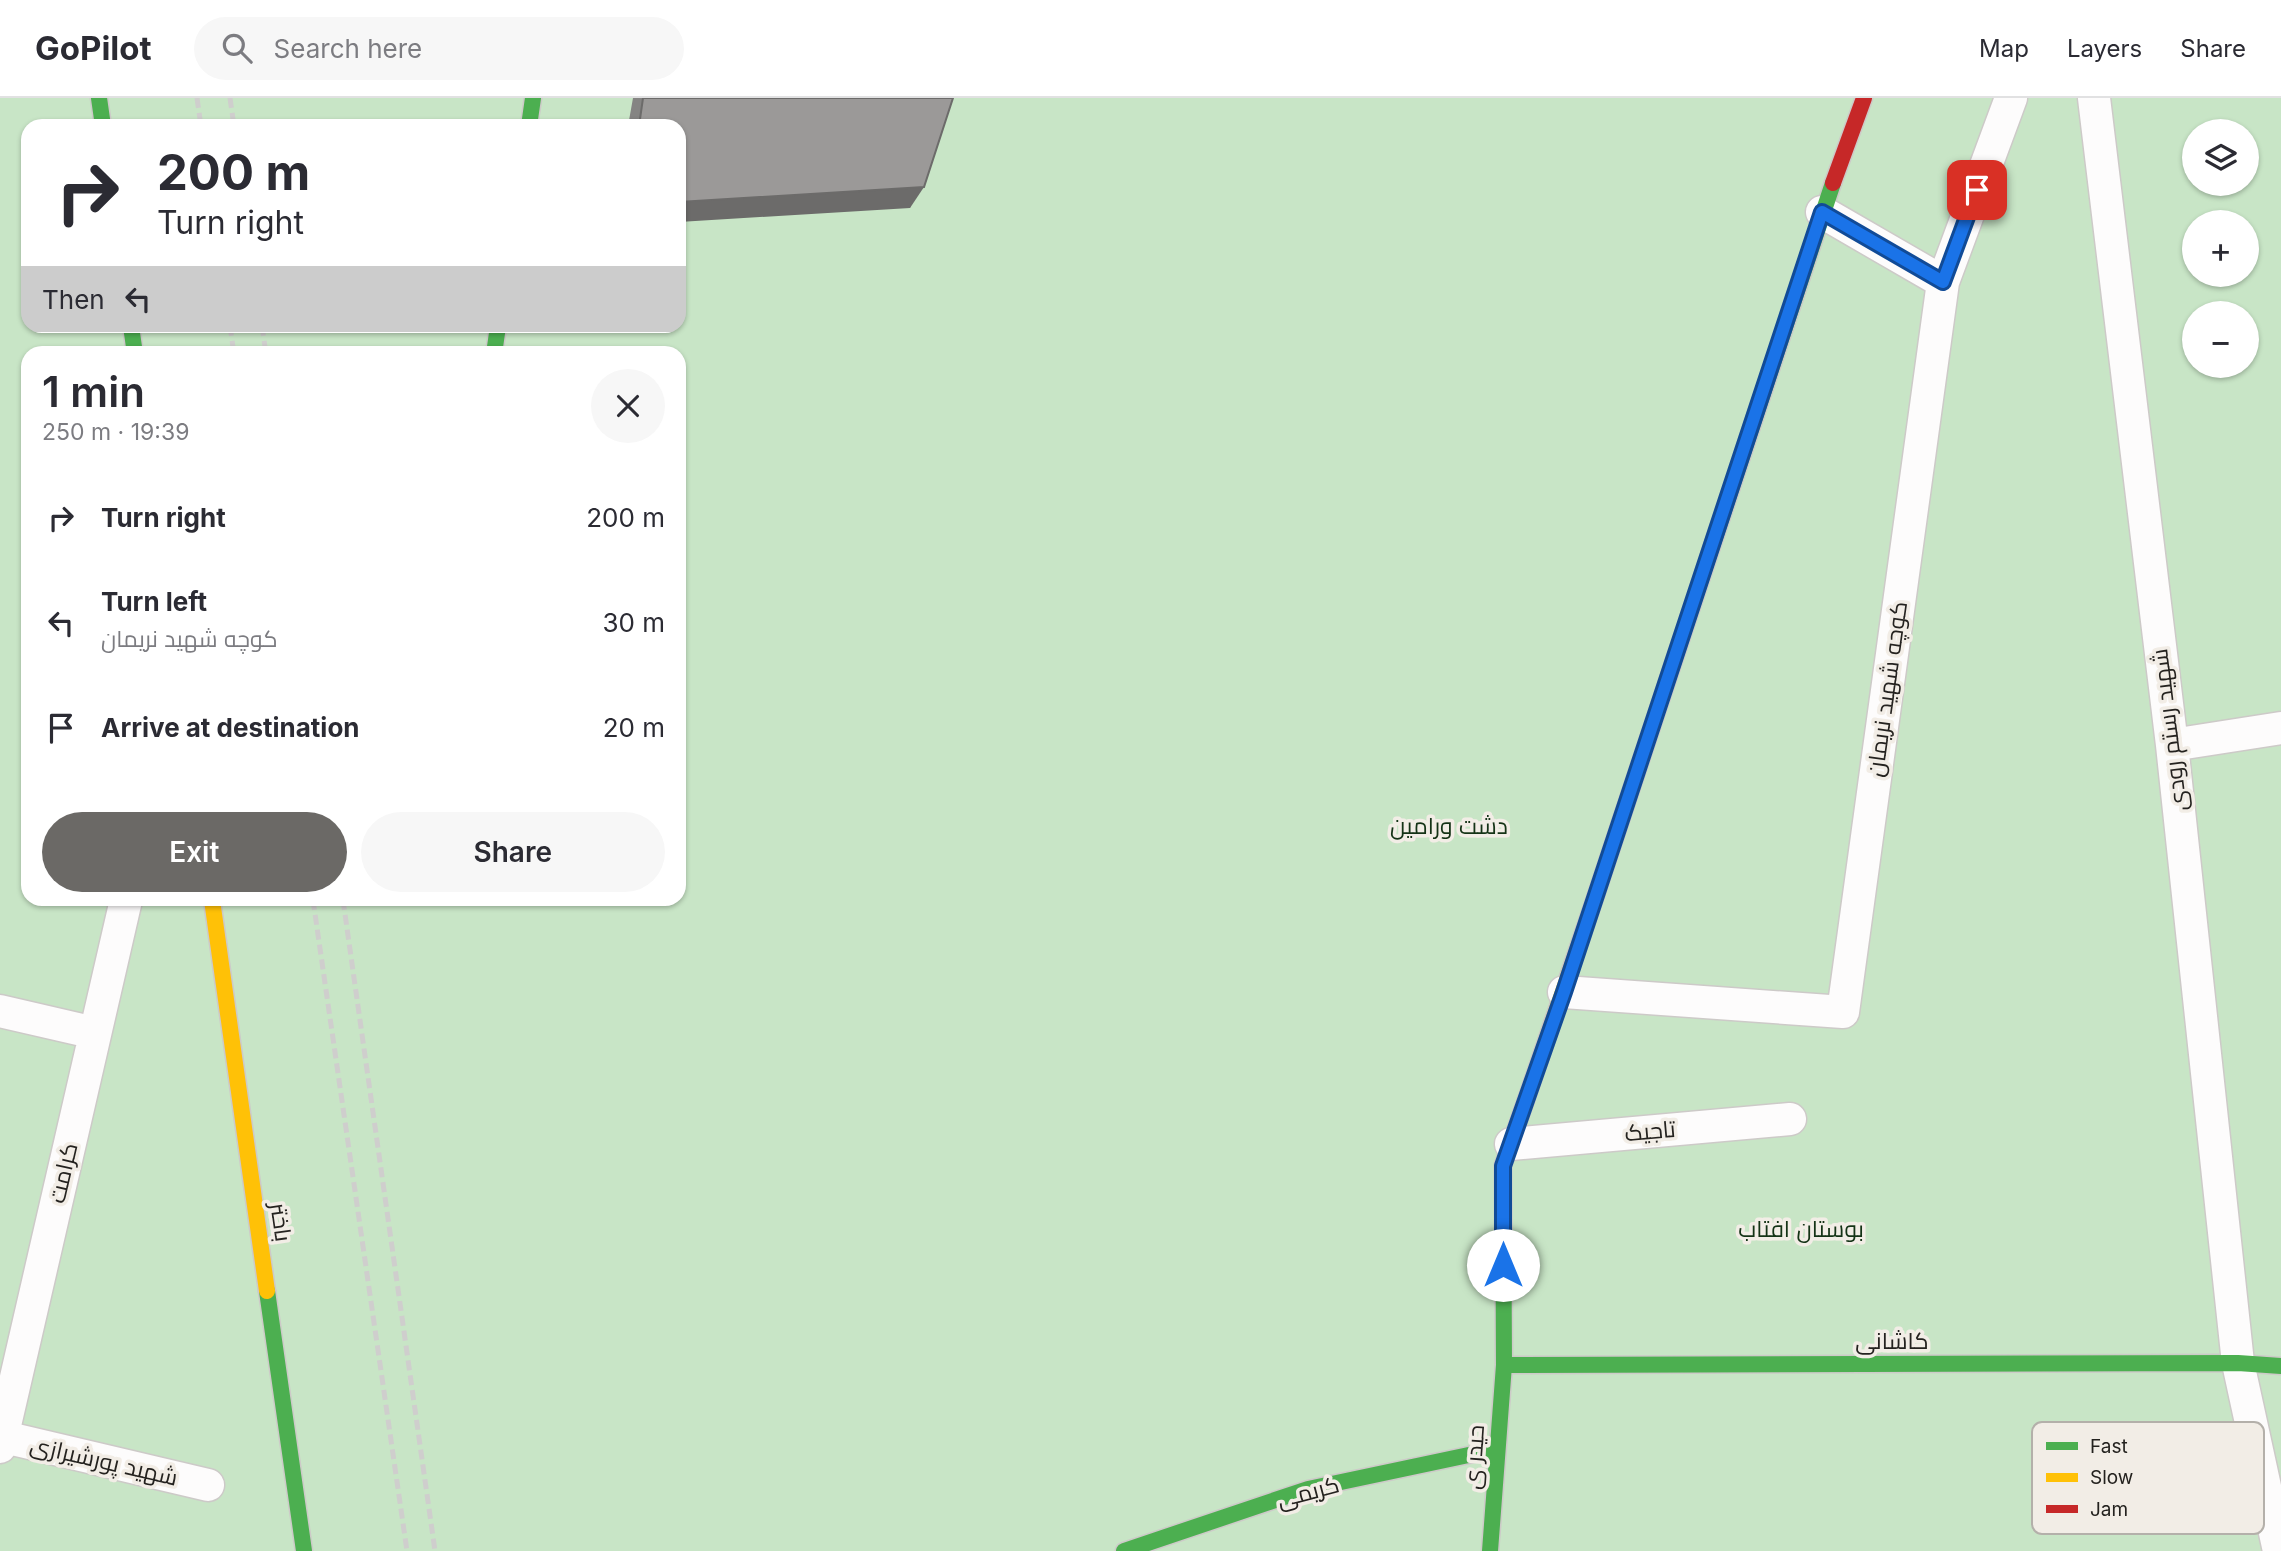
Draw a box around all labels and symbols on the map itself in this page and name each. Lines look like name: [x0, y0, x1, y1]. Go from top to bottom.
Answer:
pin: [1947, 160, 2007, 220]
street label: کوچه شهید نریمان: [1861, 600, 1914, 779]
street label: شهید رستم رودی: [2145, 647, 2195, 813]
park label: دشت ورامین: [1390, 812, 1508, 840]
street label: تاجیک: [1623, 1115, 1677, 1147]
street label: کرامت: [42, 1140, 84, 1206]
street label: باختر: [264, 1199, 298, 1243]
park label: بوستان افتاب: [1738, 1215, 1864, 1243]
position arrow: [1466, 1228, 1540, 1302]
street label: کاشانی: [1855, 1327, 1929, 1355]
legend: [2032, 1422, 2264, 1534]
street label: حیدر ی: [1458, 1424, 1490, 1490]
street label: شهید پورشیرازی: [27, 1430, 181, 1493]
text: Fast: [2090, 1435, 2128, 1458]
text: Slow: [2090, 1466, 2133, 1489]
street label: کریمی: [1274, 1470, 1342, 1514]
text: Jam: [2090, 1498, 2128, 1521]

